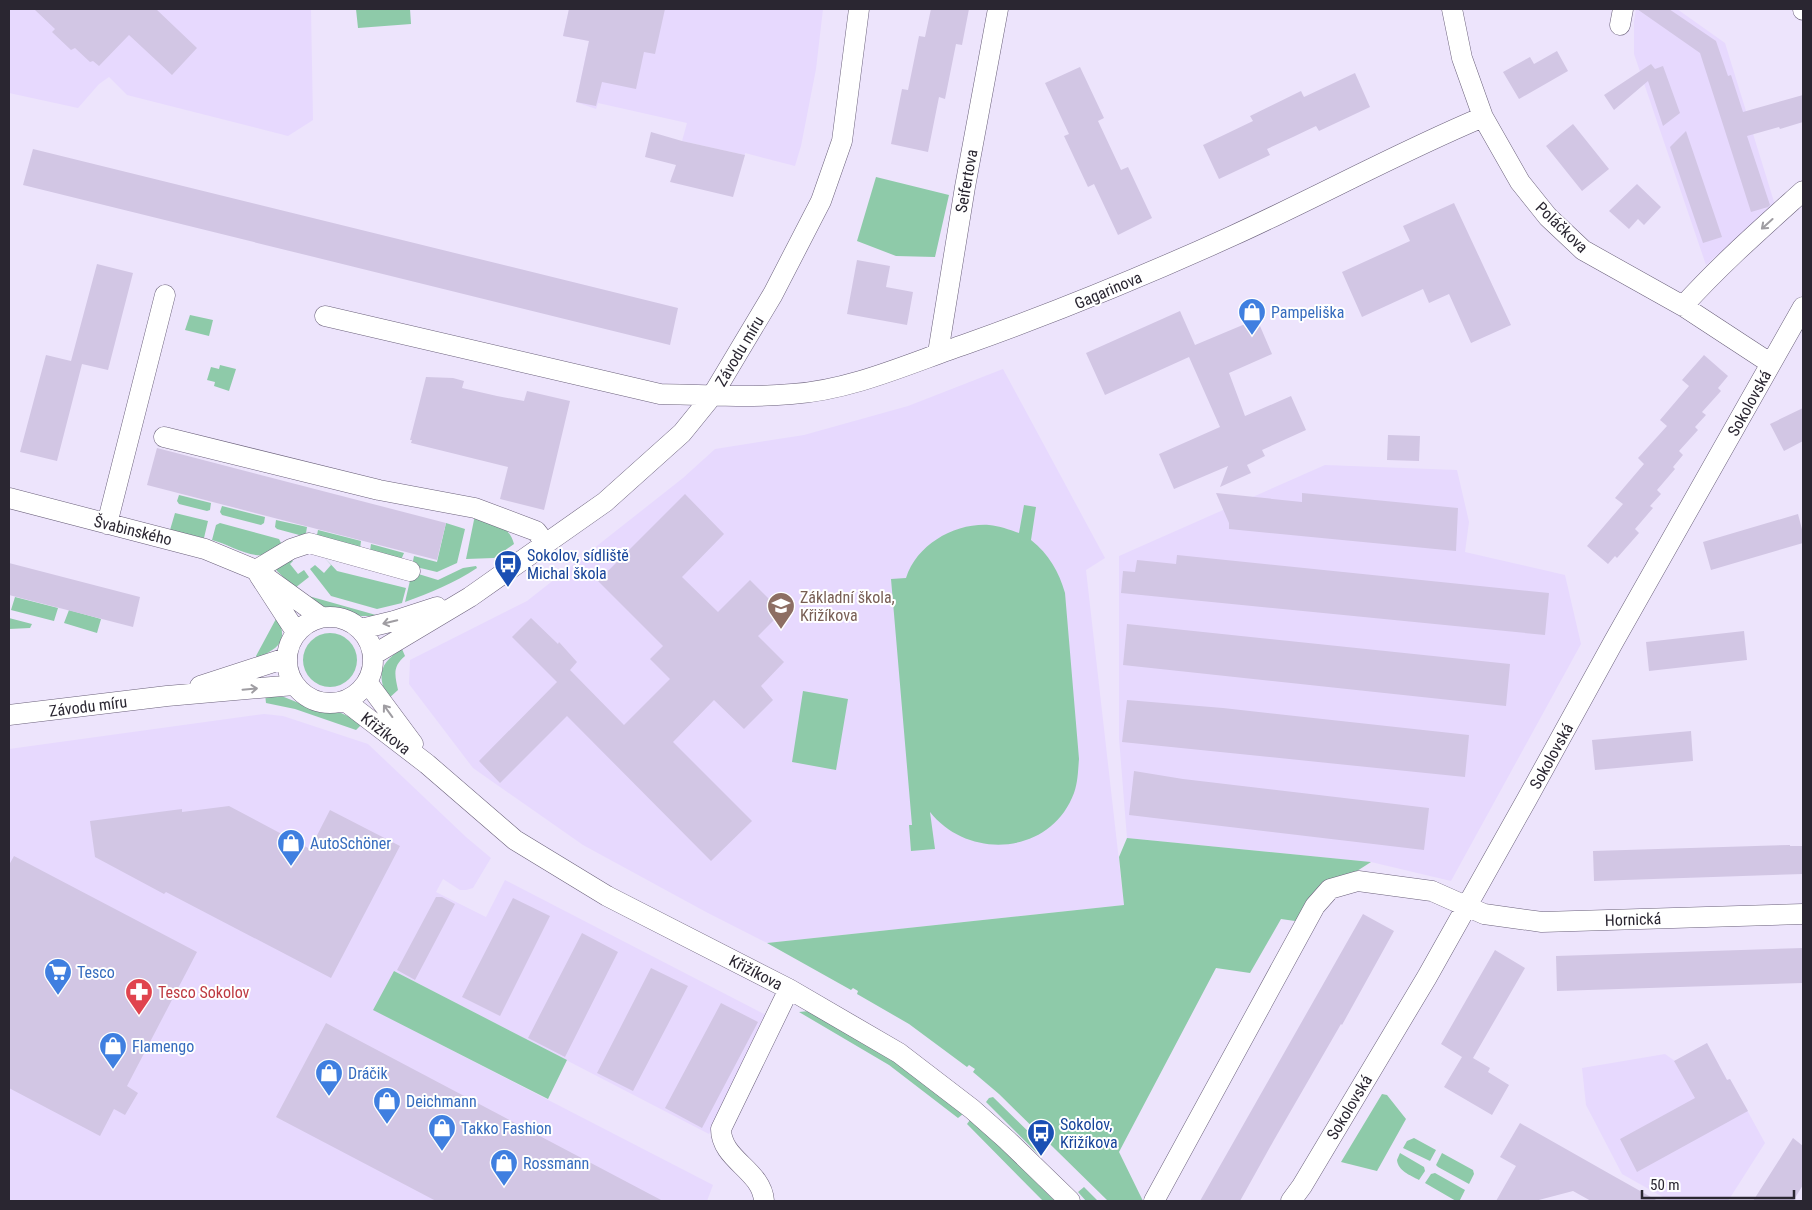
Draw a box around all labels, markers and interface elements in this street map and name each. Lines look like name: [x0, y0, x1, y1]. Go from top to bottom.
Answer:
street label: Seifertova: [952, 148, 981, 214]
street label: Poláčkova: [1532, 198, 1592, 257]
one-way arrow: [1760, 218, 1773, 230]
street label: Gagarinova: [1072, 268, 1145, 313]
shop icon: Pampeliška: [1237, 297, 1267, 336]
place label: Pampeliška: [1271, 303, 1344, 322]
street label: Závodu míru: [711, 313, 768, 390]
street label: Sokolovská: [1724, 367, 1775, 439]
street label: Švabinského: [92, 512, 174, 549]
place label: Sokolov, sídliště Michal škola: [527, 546, 629, 583]
bus stop icon: Sokolov, sídliště Michal škola: [493, 549, 523, 588]
place label: Základní škola, Křižíkova: [800, 588, 895, 625]
school or university icon: Základní škola, Křižíkova: [766, 591, 796, 630]
one-way arrow: [382, 618, 398, 627]
one-way arrow: [242, 684, 258, 694]
street label: Závodu míru: [48, 692, 128, 721]
one-way arrow: [383, 704, 393, 718]
street label: Křižíkova: [357, 708, 414, 759]
street label: Sokolovská: [1526, 720, 1577, 792]
shop icon: AutoSchöner: [276, 828, 306, 867]
place label: AutoSchöner: [310, 834, 391, 853]
street label: Hornická: [1604, 909, 1662, 930]
street label: Křižíkova: [726, 951, 786, 994]
supermarket icon: Tesco: [43, 957, 73, 996]
place label: Tesco: [77, 963, 115, 982]
pharmacy icon: Tesco Sokolov: [124, 977, 154, 1016]
place label: Tesco Sokolov: [158, 983, 250, 1002]
shop icon: Flamengo: [98, 1031, 128, 1070]
place label: Flamengo: [132, 1037, 194, 1056]
shop icon: Dráčik: [314, 1058, 344, 1097]
place label: Dráčik: [348, 1064, 388, 1083]
street label: Sokolovská: [1323, 1071, 1376, 1143]
shop icon: Deichmann: [372, 1086, 402, 1125]
place label: Deichmann: [406, 1092, 477, 1111]
shop icon: Takko Fashion: [427, 1113, 457, 1152]
place label: Sokolov, Křižíkova: [1060, 1115, 1118, 1152]
bus stop icon: Sokolov, Křižíkova: [1026, 1118, 1056, 1157]
place label: Takko Fashion: [461, 1119, 552, 1138]
shop icon: Rossmann: [489, 1148, 519, 1187]
place label: Rossmann: [523, 1154, 589, 1173]
scale bar: [1642, 1168, 1794, 1200]
text: 50 m: [1650, 1176, 1680, 1194]

